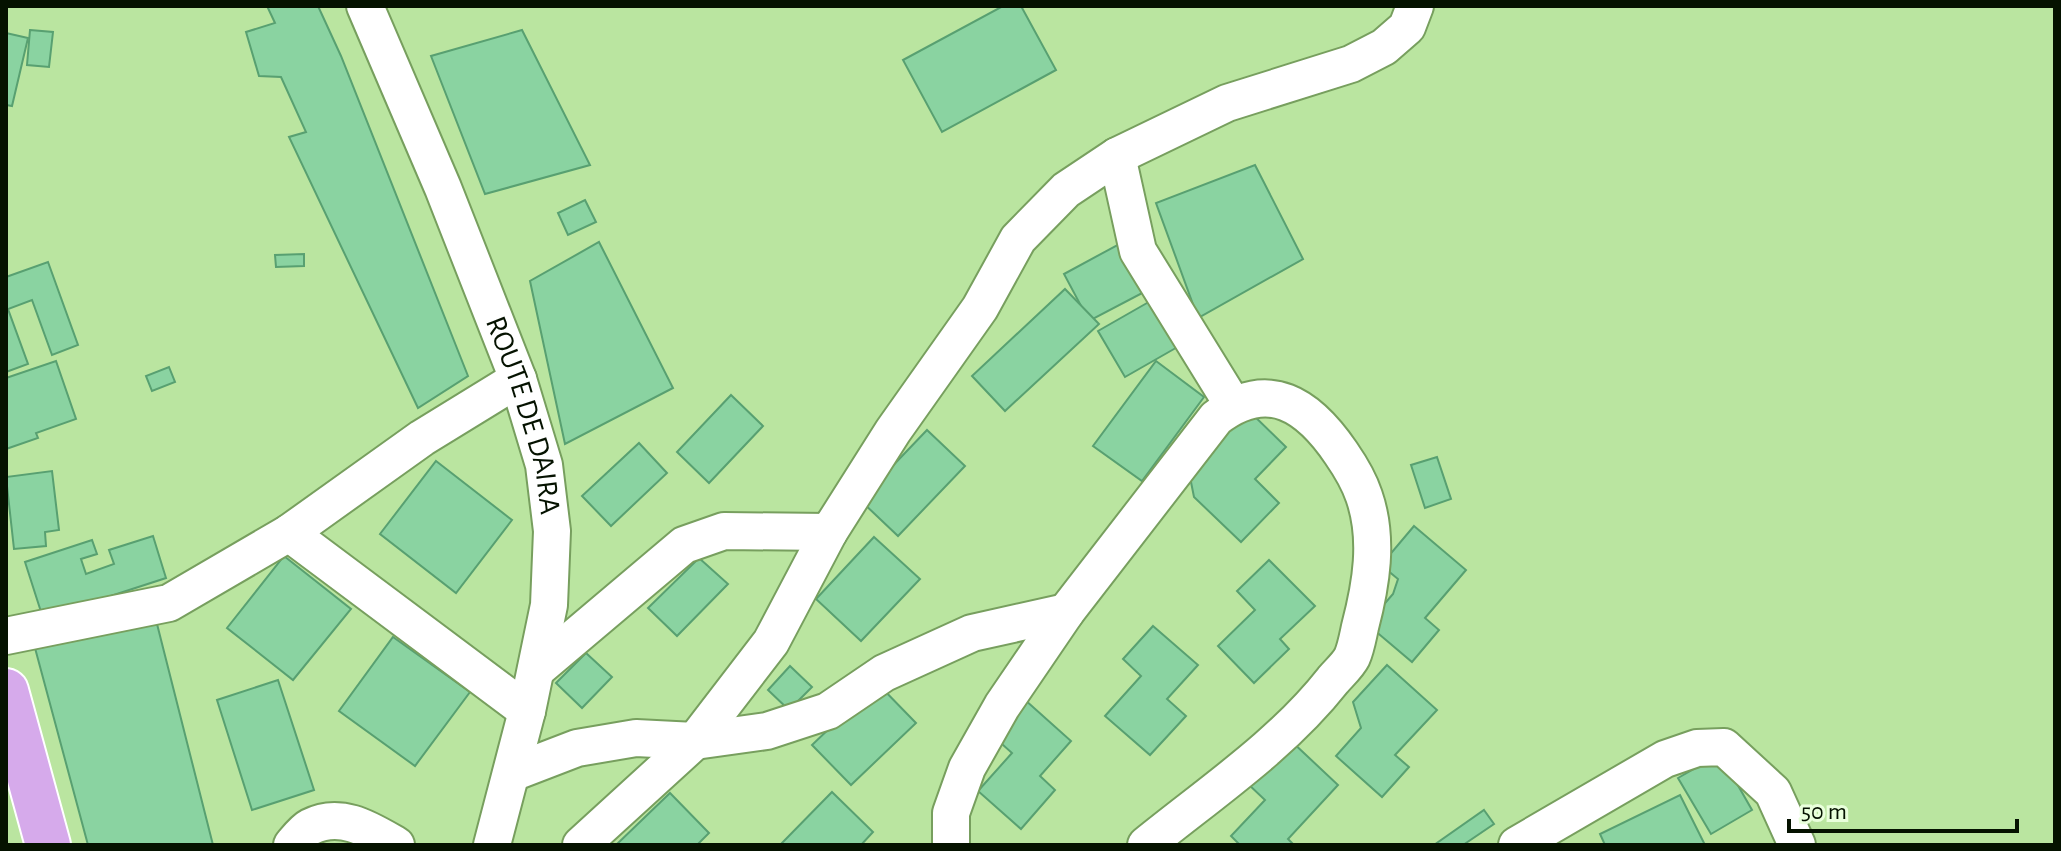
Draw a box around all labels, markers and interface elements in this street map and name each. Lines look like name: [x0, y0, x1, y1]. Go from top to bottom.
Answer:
street label: ROUTE DE DAIRA: [480, 312, 565, 516]
scale bar: [1789, 783, 2017, 833]
text: 50 m: [1801, 800, 1847, 824]

